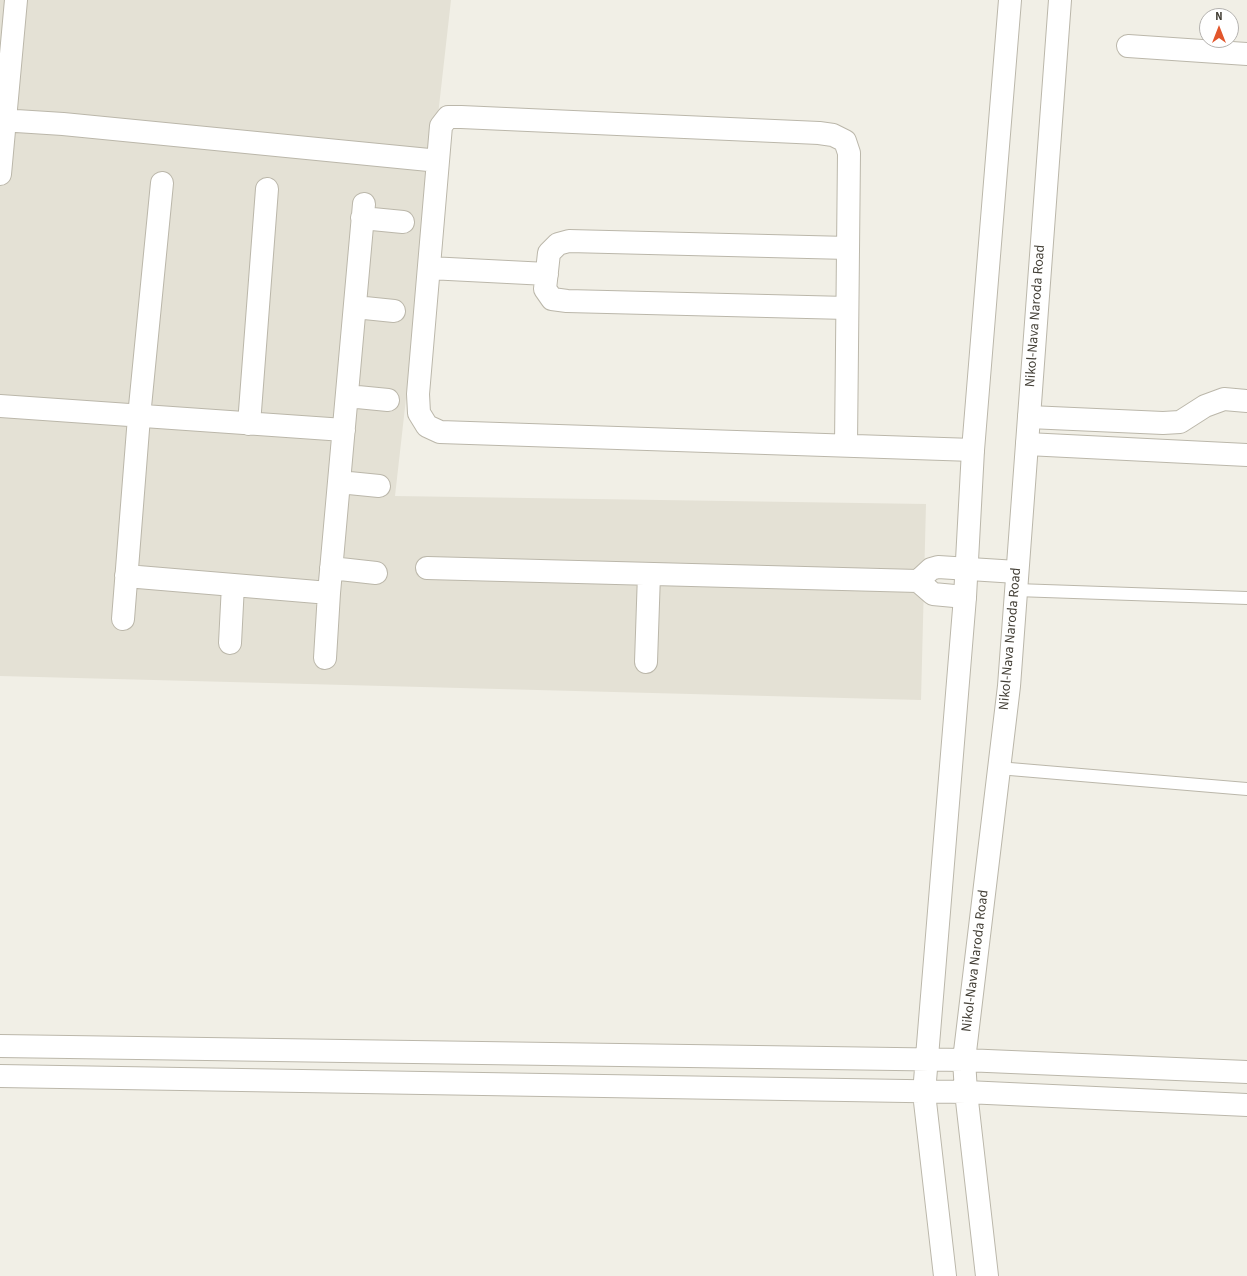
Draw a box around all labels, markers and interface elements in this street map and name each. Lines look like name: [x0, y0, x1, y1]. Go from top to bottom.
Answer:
north arrow: [1199, 8, 1239, 48]
text: N: [1215, 9, 1223, 24]
street label: Nikol-Nava Naroda Road: [1023, 244, 1049, 388]
street label: Nikol-Nava Naroda Road: [996, 567, 1026, 711]
street label: Nikol-Nava Naroda Road: [959, 889, 993, 1033]

